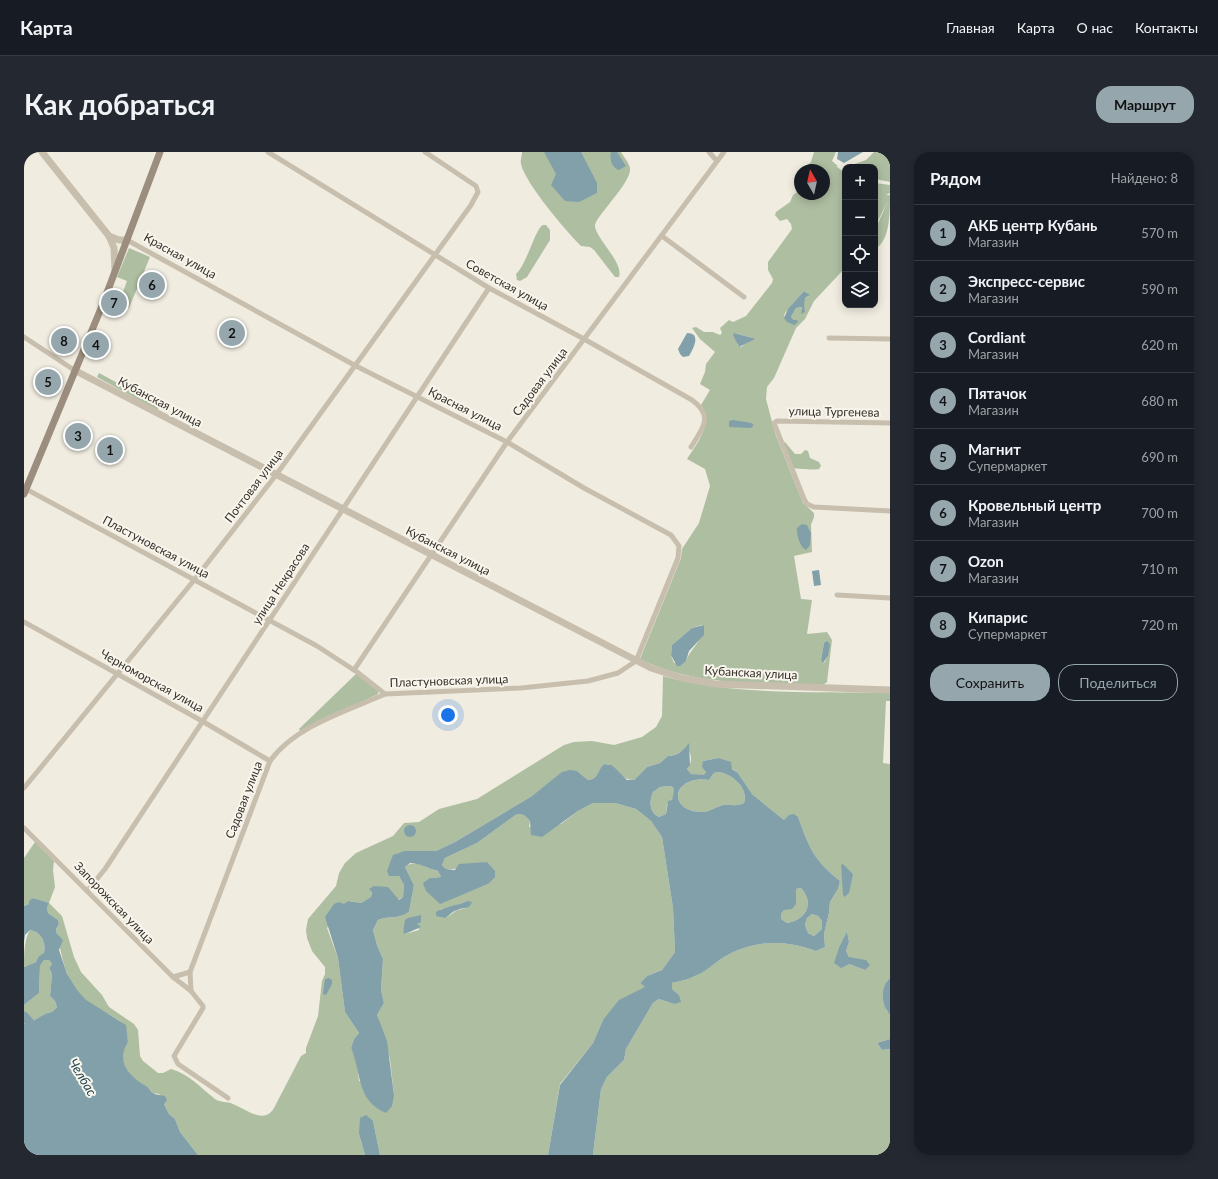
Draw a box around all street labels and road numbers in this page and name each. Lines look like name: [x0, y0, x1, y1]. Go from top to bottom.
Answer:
street label: Красная улица: [141, 229, 219, 282]
street label: Советская улица: [463, 256, 551, 314]
street label: Садовая улица: [509, 345, 570, 419]
street label: Кубанская улица: [116, 373, 205, 430]
street label: Красная улица: [426, 384, 505, 434]
street label: улица Тургенева: [788, 403, 880, 420]
street label: Почтовая улица: [221, 446, 286, 525]
street label: Пластуновская улица: [100, 512, 212, 581]
street label: Кубанская улица: [403, 523, 493, 578]
street label: улица Некрасова: [249, 540, 313, 627]
street label: Черноморская улица: [98, 646, 207, 715]
street label: Кубанская улица: [704, 663, 798, 682]
street label: Пластуновская улица: [389, 671, 509, 690]
street label: Садовая улица: [222, 759, 265, 841]
street label: Запорожская улица: [71, 858, 157, 947]

